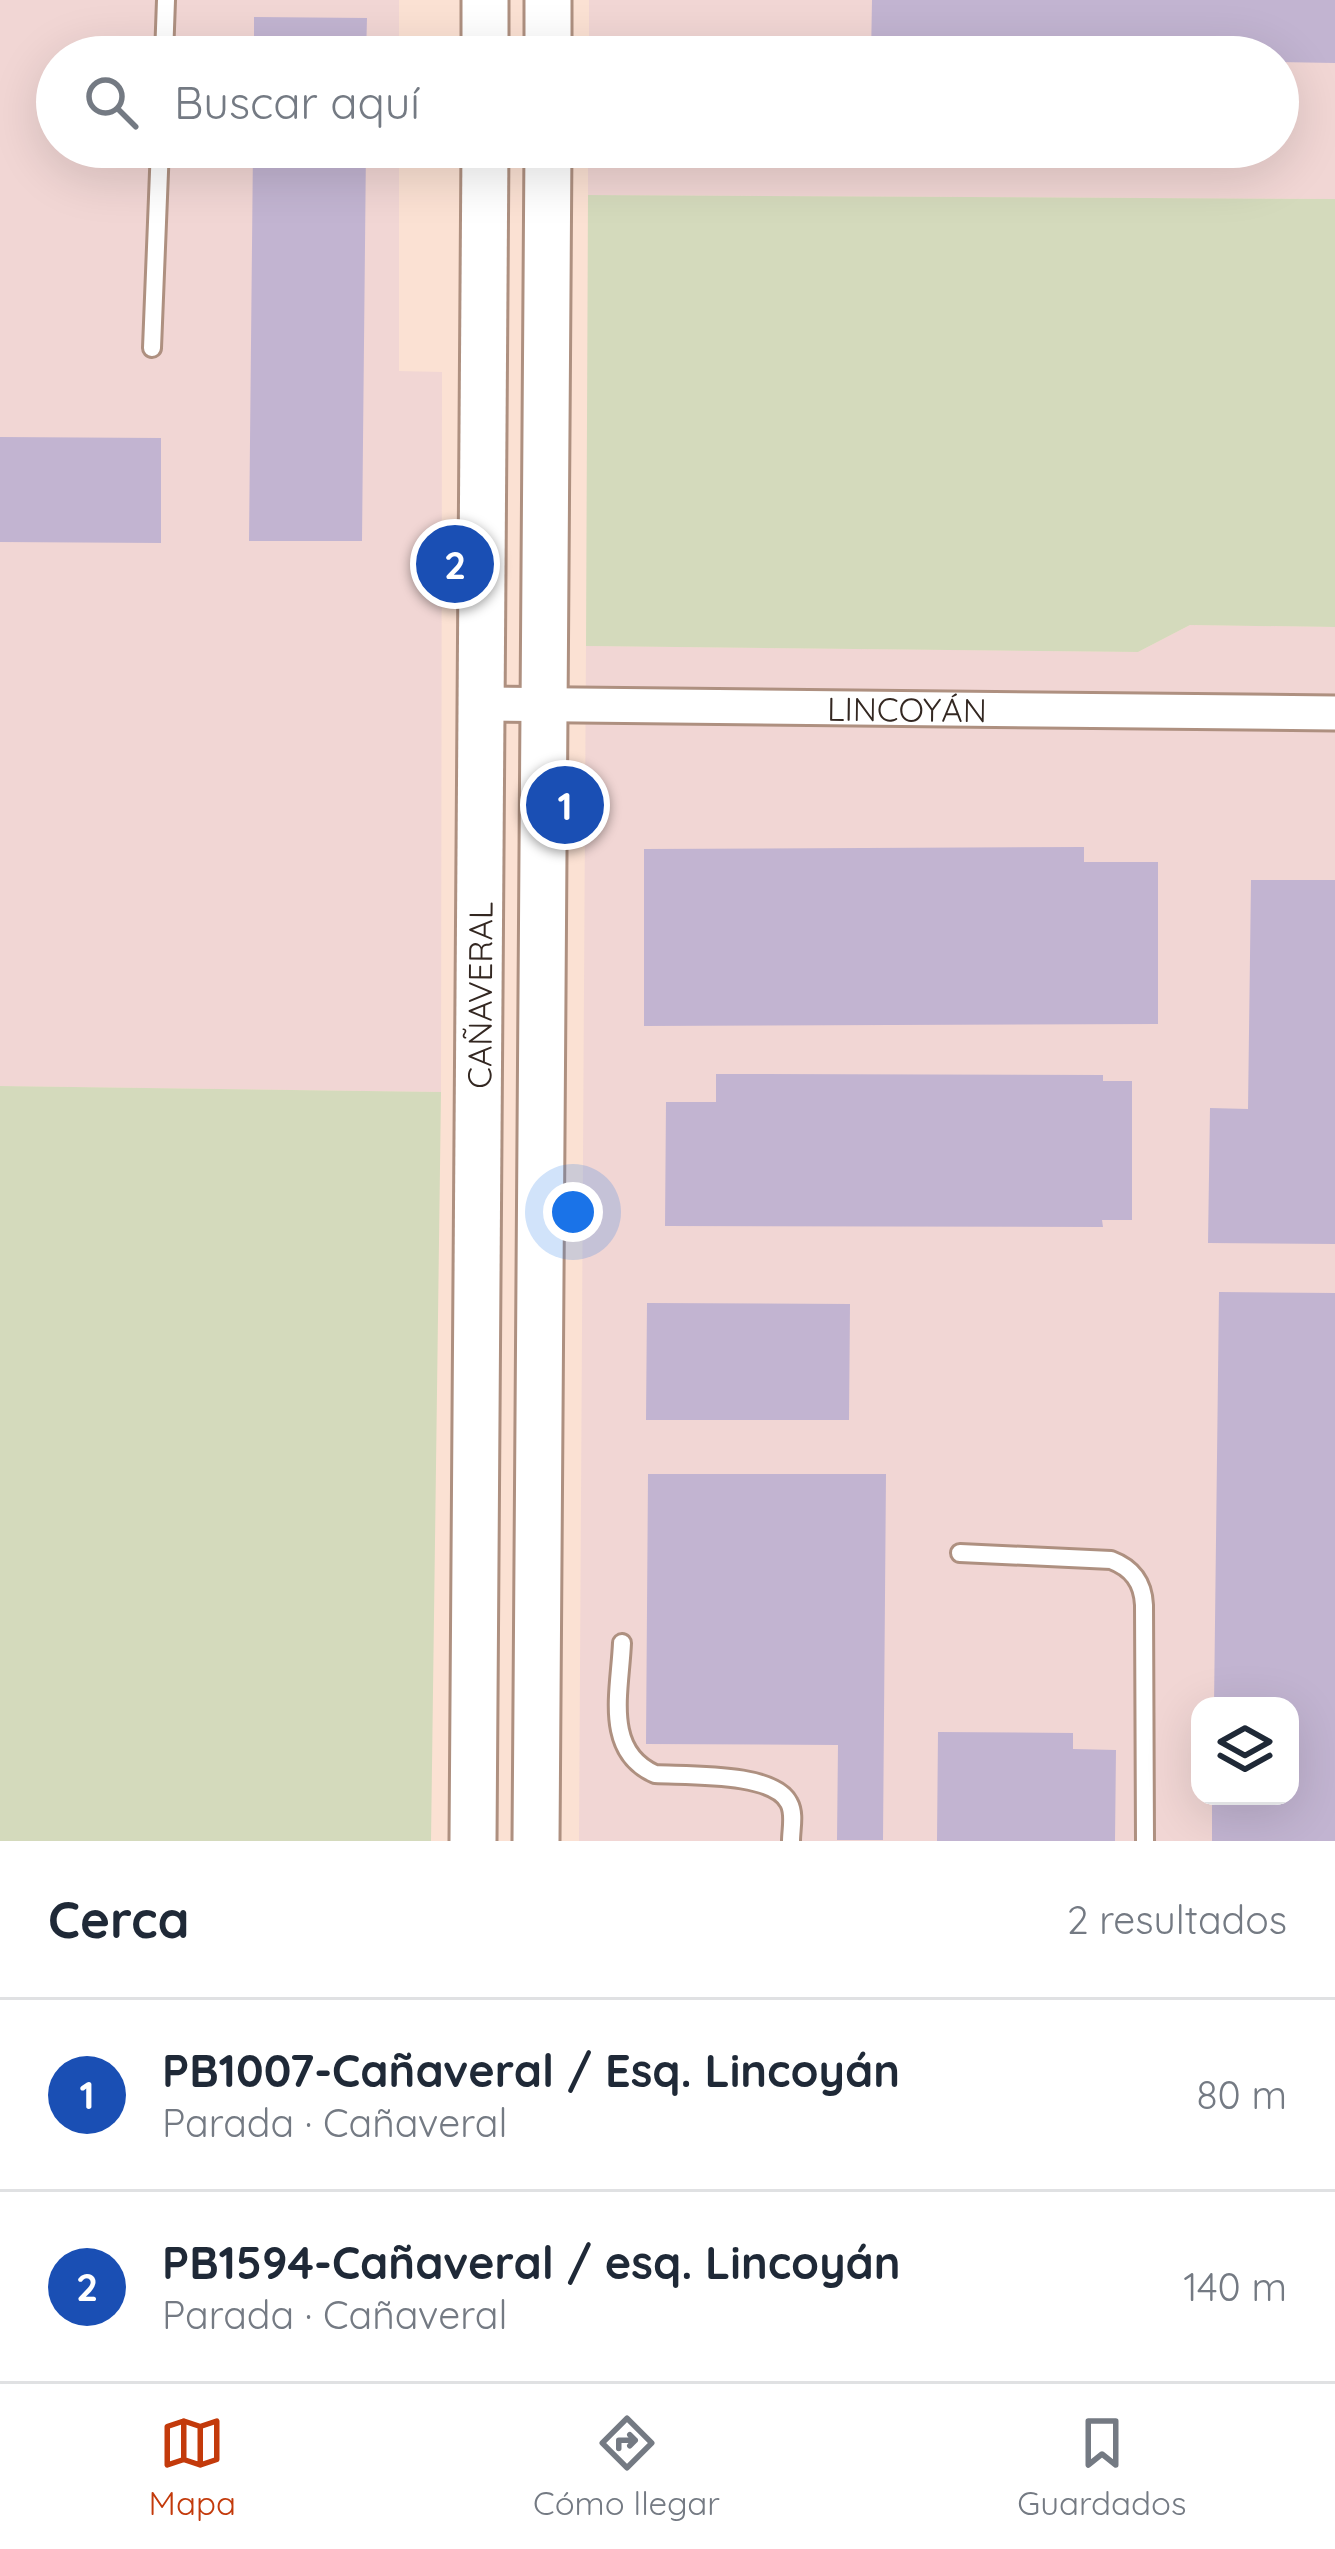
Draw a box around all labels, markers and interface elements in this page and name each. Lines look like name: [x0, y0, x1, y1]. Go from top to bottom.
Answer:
search box: [36, 36, 1299, 168]
icon: search: [78, 69, 144, 135]
text: Buscar aquí: [174, 74, 420, 130]
pin: 2: [416, 519, 494, 609]
street label: LINCOYÁN: [827, 687, 987, 730]
pin: 1: [526, 760, 604, 850]
street label: CAÑAVERAL: [458, 901, 500, 1089]
your location: [543, 1182, 603, 1242]
map controls: [1191, 1697, 1299, 1805]
button: layers: [1191, 1697, 1299, 1805]
text: Cerca: [48, 1887, 190, 1951]
text: 2 resultados: [1067, 1895, 1287, 1944]
text: PB1007-Cañaveral / Esq. Lincoyán: [162, 2042, 900, 2098]
text: 1: [79, 2070, 95, 2119]
text: 80 m: [1197, 2070, 1287, 2119]
text: Parada · Cañaveral: [162, 2098, 507, 2147]
text: PB1594-Cañaveral / esq. Lincoyán: [162, 2234, 901, 2290]
text: 2: [76, 2262, 98, 2311]
text: 140 m: [1183, 2262, 1287, 2311]
text: Parada · Cañaveral: [162, 2290, 507, 2339]
tab: Mapa: [149, 2410, 236, 2523]
tab: Cómo llegar: [533, 2410, 720, 2523]
tab: Guardados: [1017, 2410, 1186, 2523]

